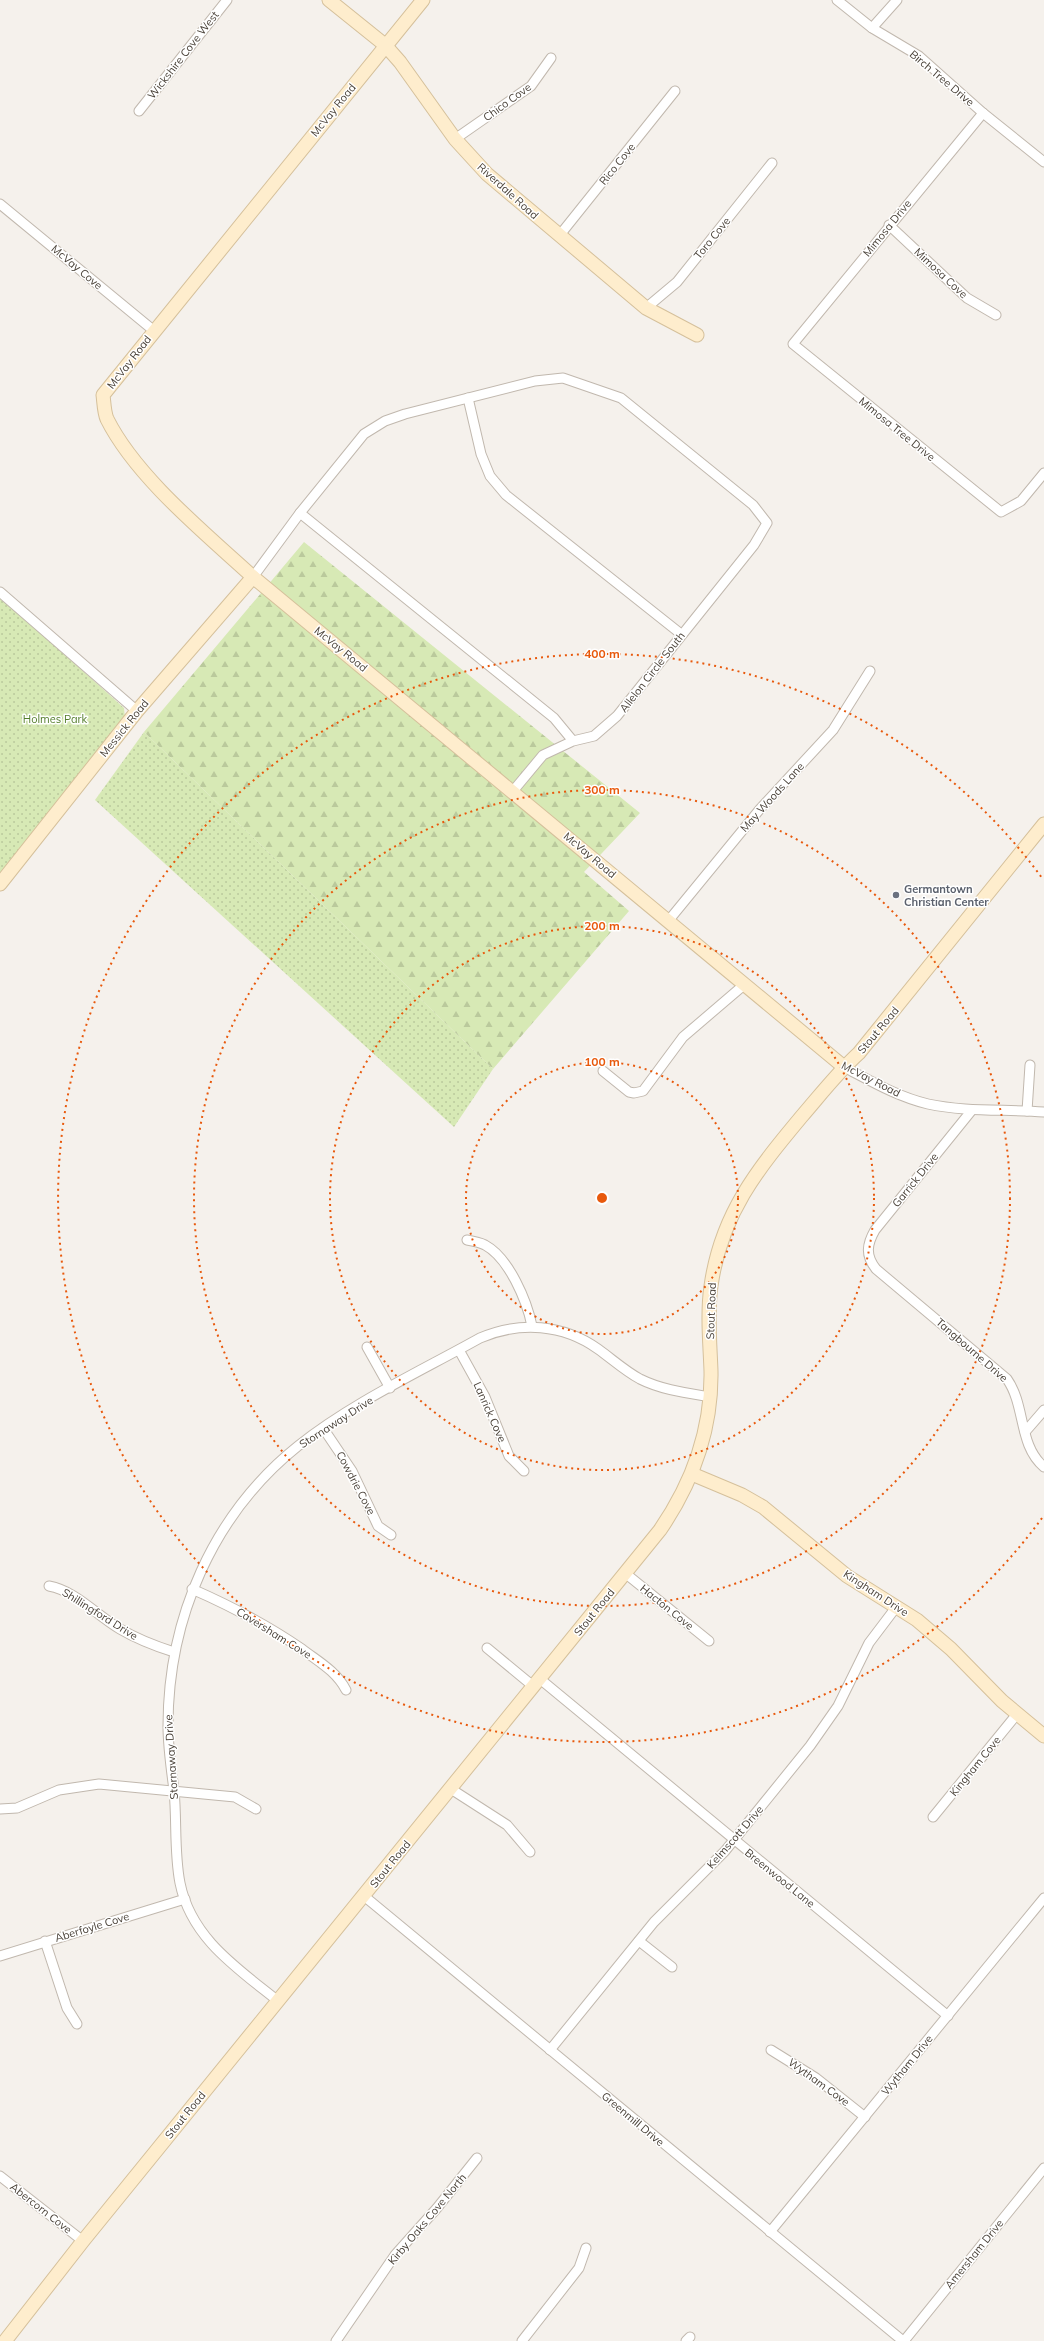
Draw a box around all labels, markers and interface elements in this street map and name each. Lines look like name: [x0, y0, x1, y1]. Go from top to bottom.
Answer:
street label: Wickshire Cove West: [144, 8, 222, 102]
street label: Birch Tree Drive: [907, 47, 977, 109]
street label: Chico Cove: [480, 80, 534, 124]
street label: McVay Road: [307, 81, 359, 139]
street label: Rico Cove: [596, 140, 638, 188]
street label: Riverdale Road: [475, 160, 541, 222]
street label: Mimosa Drive: [860, 197, 914, 259]
street label: Toro Cove: [691, 214, 733, 262]
street label: McVay Cove: [49, 242, 105, 292]
street label: Mimosa Cove: [911, 245, 971, 301]
street label: McVay Road: [104, 332, 154, 392]
street label: Mimosa Tree Drive: [856, 394, 938, 464]
street label: McVay Road: [312, 623, 370, 675]
street label: Allelon Circle South: [616, 629, 688, 715]
text: 400 m: [584, 646, 620, 661]
street label: Messick Road: [97, 696, 151, 760]
park label: Holmes Park: [23, 712, 88, 726]
street label: May Woods Lane: [737, 759, 807, 835]
text: 300 m: [584, 782, 620, 797]
street label: McVay Road: [561, 829, 619, 881]
place label: Germantown Christian Center: [904, 882, 989, 909]
marker: Germantown Christian Center: [891, 890, 901, 900]
text: 200 m: [584, 918, 620, 933]
street label: Stout Road: [854, 1004, 902, 1056]
text: 100 m: [584, 1054, 620, 1069]
street label: McVay Road: [839, 1058, 903, 1100]
street label: Garrick Drive: [889, 1150, 941, 1210]
centre of rings: [595, 1191, 609, 1205]
street label: Stout Road: [703, 1282, 719, 1340]
street label: Tangbourne Drive: [933, 1315, 1011, 1385]
street label: Lanrick Cove: [470, 1380, 510, 1444]
street label: Stornaway Drive: [296, 1393, 376, 1451]
street label: Cowdrie Cove: [333, 1449, 379, 1517]
street label: Kingham Drive: [841, 1567, 911, 1619]
street label: Hacton Cove: [637, 1581, 697, 1633]
street label: Shillingford Drive: [60, 1585, 140, 1643]
street label: Stout Road: [571, 1585, 617, 1639]
street label: Caversham Cove: [234, 1604, 314, 1662]
street label: Stornaway Drive: [161, 1714, 181, 1800]
street label: Kingham Cove: [946, 1733, 1004, 1799]
street label: Kelmscott Drive: [704, 1803, 766, 1871]
street label: Stout Road: [367, 1837, 413, 1891]
street label: Breenwood Lane: [742, 1845, 818, 1911]
street label: Aberfoyle Cove: [53, 1909, 131, 1945]
street label: Wytham Drive: [878, 2032, 936, 2098]
street label: Wytham Cove: [786, 2055, 852, 2109]
street label: Stout Road: [162, 2088, 208, 2142]
street label: Greenmill Drive: [599, 2089, 667, 2149]
street label: Kirby Oaks Cove North: [385, 2171, 469, 2267]
street label: Abercorn Cove: [7, 2180, 75, 2236]
street label: Amersham Drive: [942, 2216, 1006, 2292]

